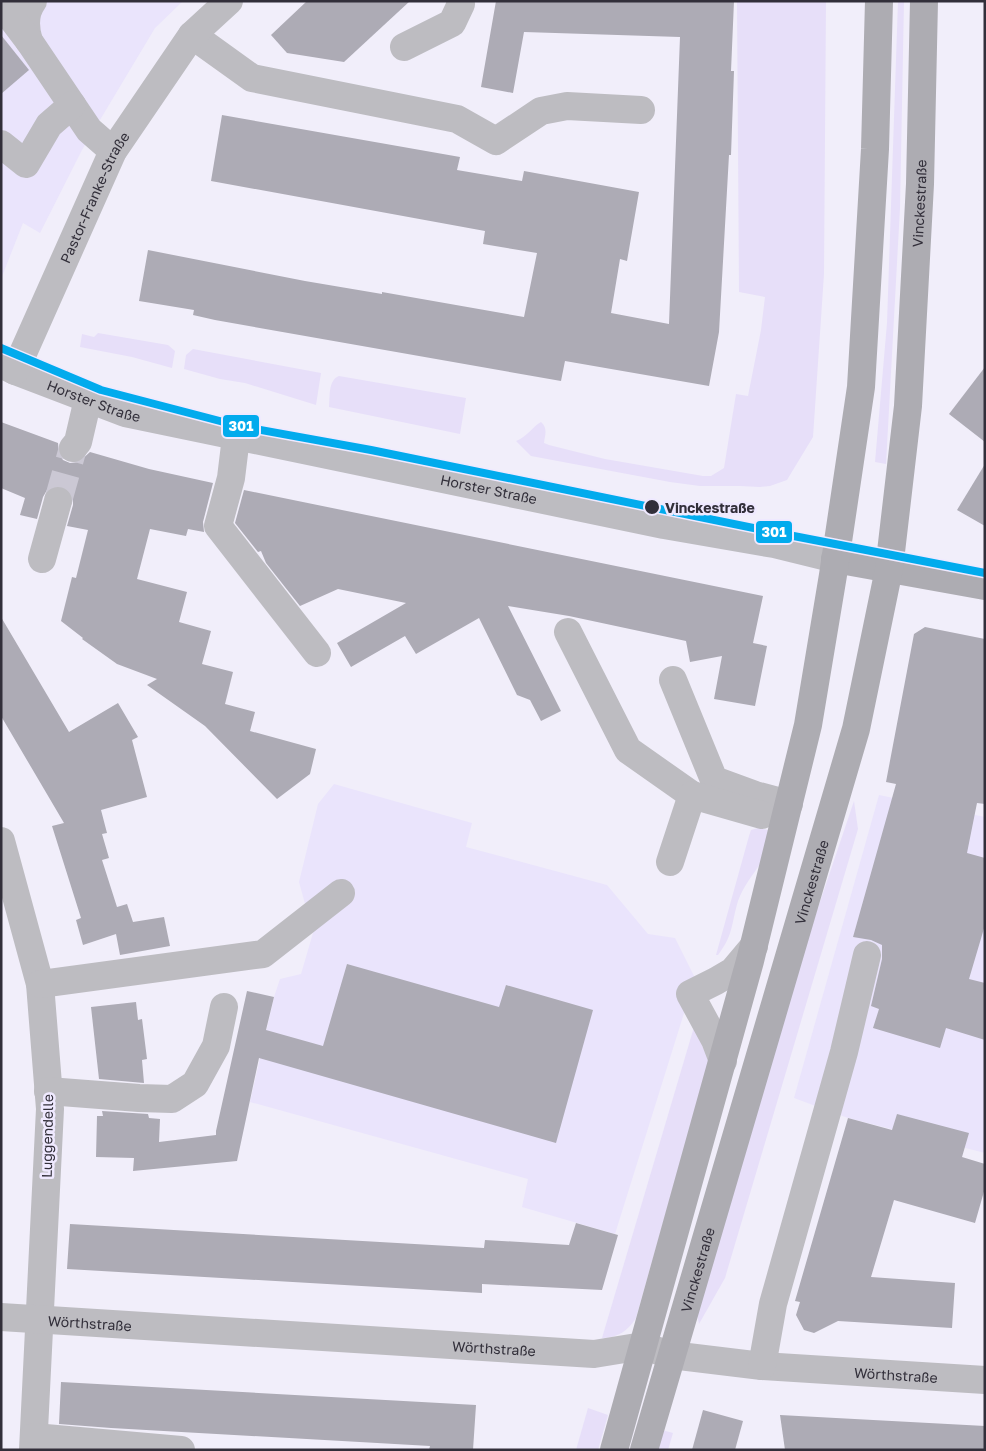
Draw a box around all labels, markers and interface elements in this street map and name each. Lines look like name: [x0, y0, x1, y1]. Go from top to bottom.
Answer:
street label: Pastor-Franke-Straße: [56, 128, 132, 266]
street label: Vinckestraße: [908, 159, 929, 248]
street label: Horster Straße: [45, 376, 142, 425]
line badge: 301: [222, 414, 260, 438]
text: 301: [229, 417, 253, 434]
street label: Horster Straße: [439, 470, 539, 507]
marker: Vinckestraße: [643, 498, 661, 516]
place label: Vinckestraße: [665, 499, 755, 516]
line badge: 301: [755, 520, 793, 544]
text: 301: [762, 523, 786, 540]
street label: Vinckestraße: [790, 838, 832, 927]
street label: Luggendelle: [38, 1094, 56, 1178]
street label: Vinckestraße: [677, 1225, 718, 1314]
street label: Wörthstraße: [47, 1311, 132, 1334]
street label: Wörthstraße: [452, 1337, 536, 1359]
street label: Wörthstraße: [854, 1363, 938, 1386]

